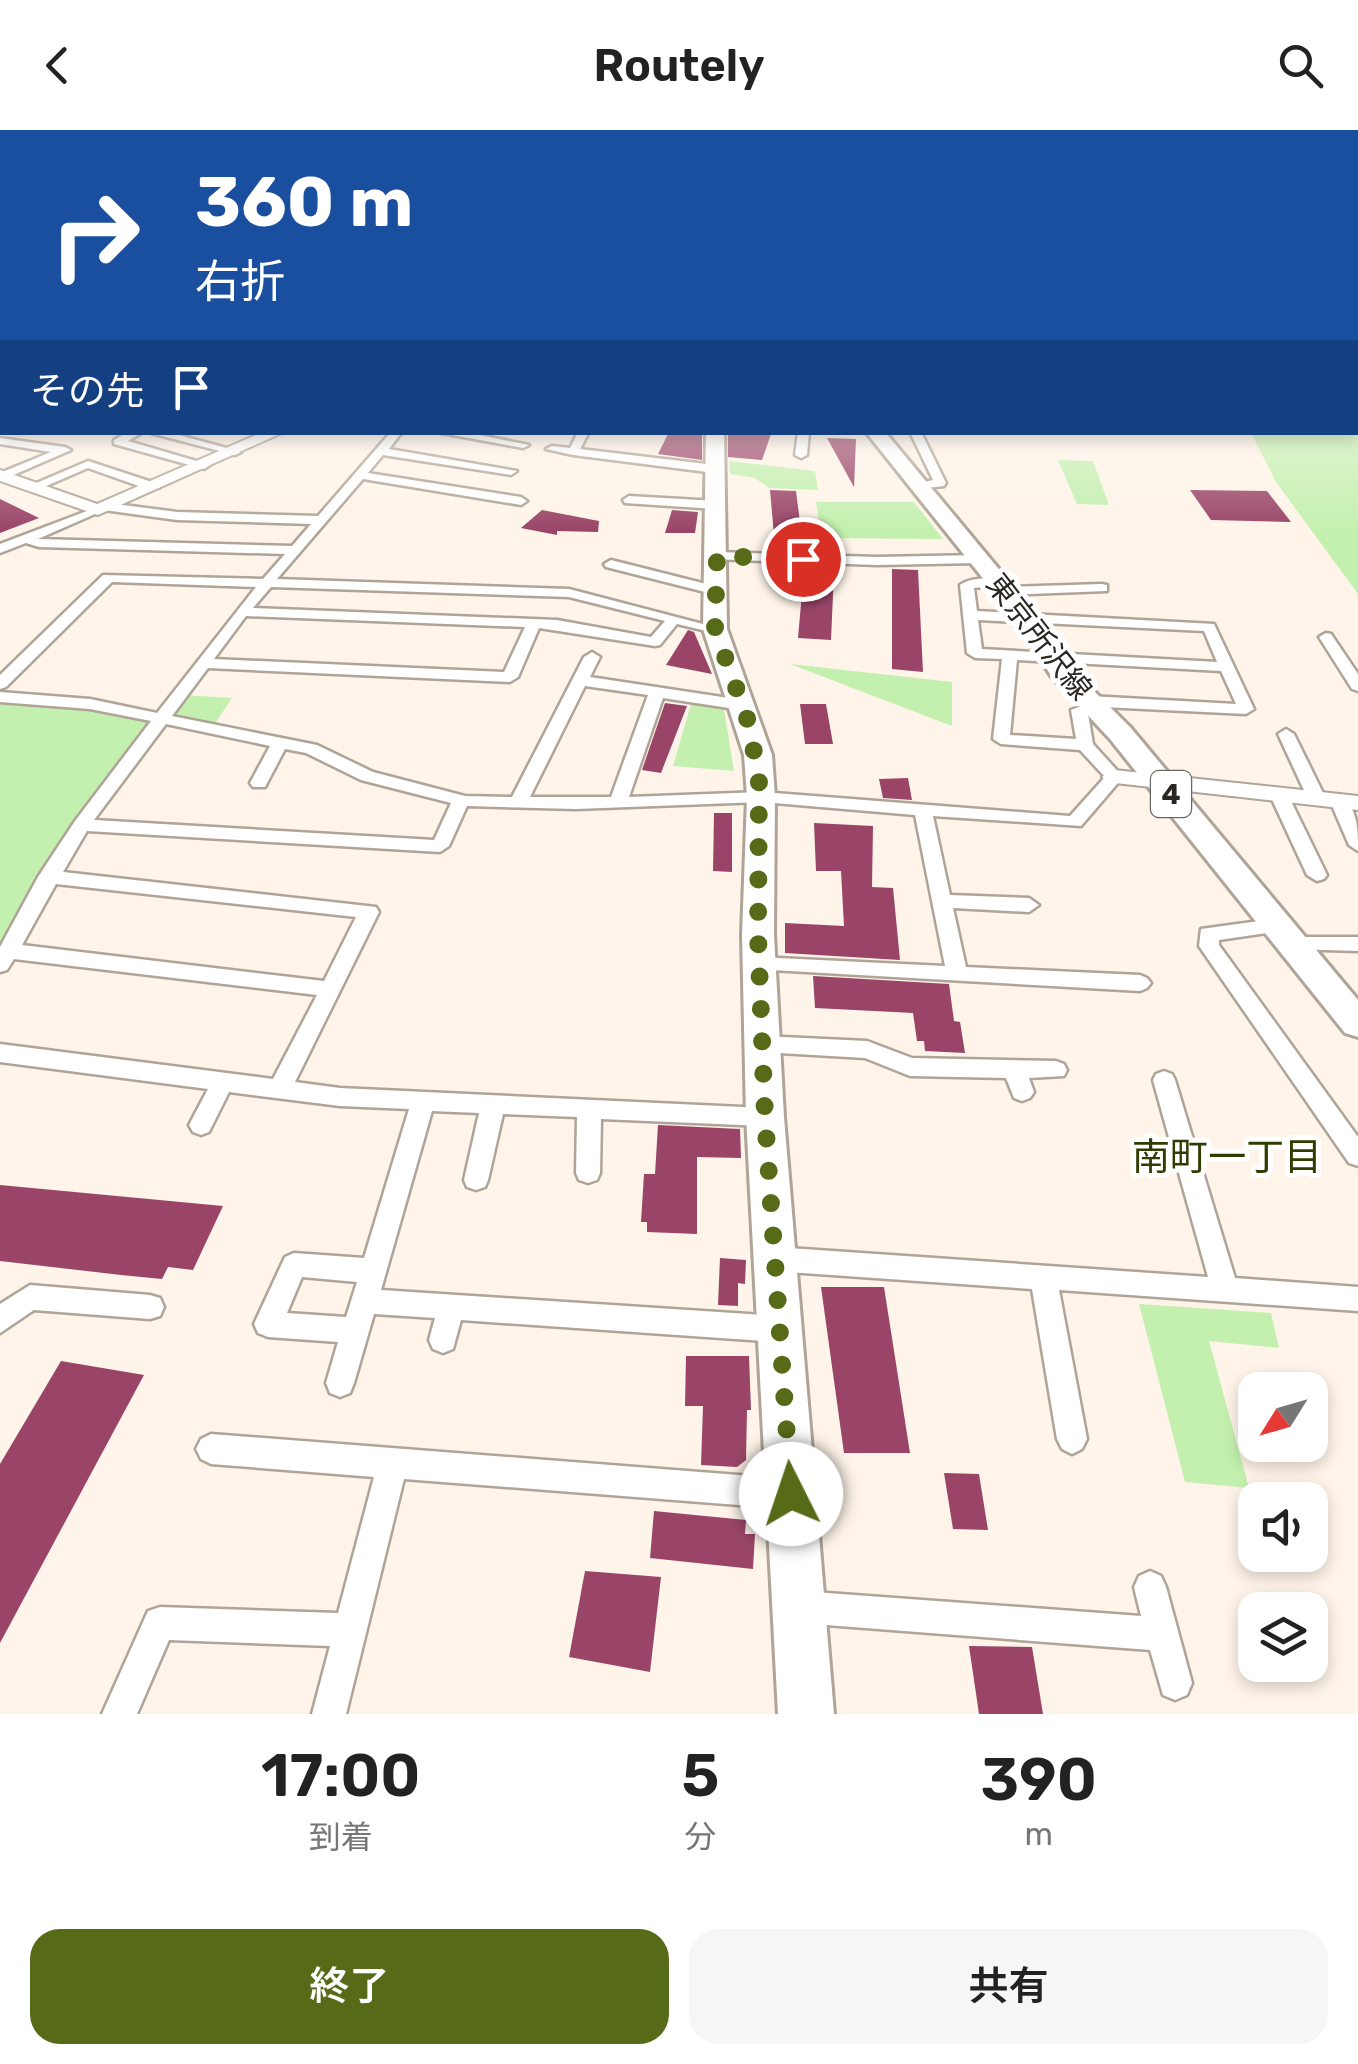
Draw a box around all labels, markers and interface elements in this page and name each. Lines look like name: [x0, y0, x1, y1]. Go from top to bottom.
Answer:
icon: back: [30, 38, 85, 93]
icon: search: [1273, 38, 1328, 93]
text: Routely: [593, 39, 765, 92]
text: 360 m: [195, 161, 413, 244]
icon: right: [30, 170, 160, 300]
text: 右折: [195, 255, 285, 308]
icon: arrive: [164, 360, 219, 415]
text: その先: [30, 368, 144, 414]
pin: [761, 517, 846, 602]
icon: arrive: [776, 532, 831, 587]
street label: 東京所沢線: [979, 567, 1099, 707]
road number: 4: [1151, 771, 1191, 817]
district label: 南町一丁目: [1132, 1134, 1322, 1180]
north arrow: [1238, 1372, 1328, 1462]
map controls: [1238, 1372, 1328, 1682]
position arrow: [739, 1442, 843, 1546]
button: sound: [1238, 1482, 1328, 1572]
button: layers: [1238, 1592, 1328, 1682]
text: 17:00: [261, 1740, 420, 1811]
text: 5: [681, 1740, 719, 1811]
text: 390: [980, 1744, 1097, 1815]
text: m: [1024, 1815, 1053, 1853]
text: 到着: [309, 1818, 373, 1856]
text: 分: [684, 1818, 716, 1856]
button: 終了: [30, 1929, 669, 2044]
button: 共有: [689, 1929, 1328, 2044]

